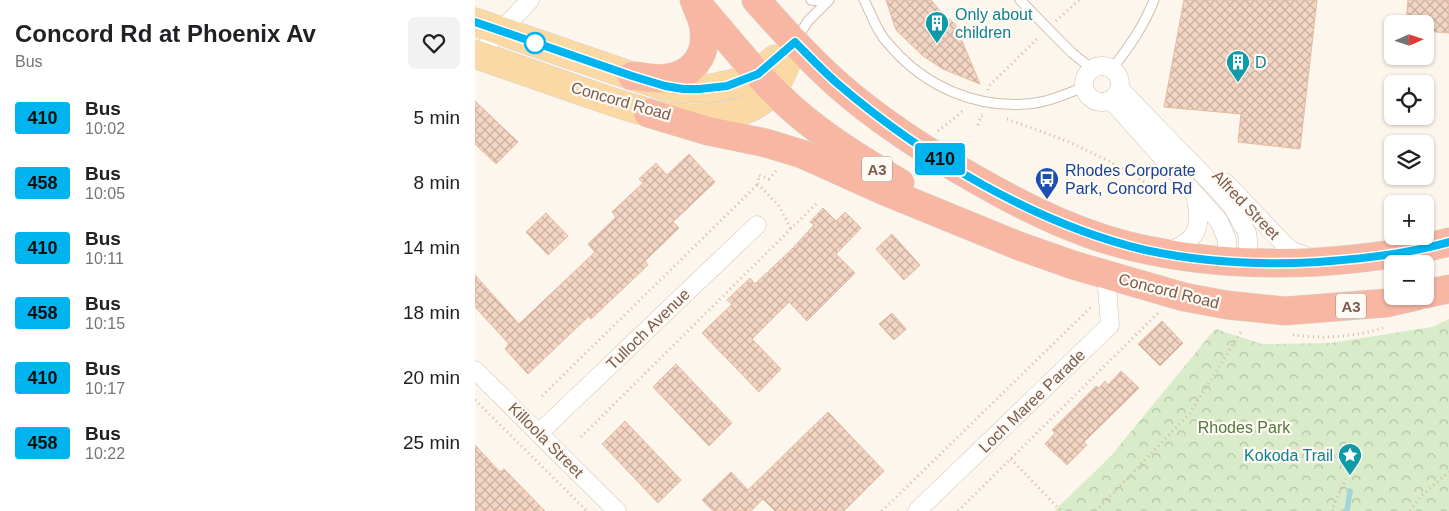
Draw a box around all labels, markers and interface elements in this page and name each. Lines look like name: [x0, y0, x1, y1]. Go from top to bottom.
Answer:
place label: Only about children: [955, 6, 1033, 41]
building icon: Only about children: [924, 10, 950, 44]
north arrow: [1384, 15, 1434, 65]
map controls: [1384, 15, 1434, 305]
button: heart: [408, 17, 460, 69]
text: Concord Rd at Phoenix Av: [15, 20, 316, 47]
unlabelled marker: [524, 32, 546, 54]
building icon: D: [1225, 49, 1251, 83]
text: Bus: [15, 53, 43, 70]
place label: D: [1255, 54, 1267, 71]
button: locate: [1384, 75, 1434, 125]
street label: Concord Road: [569, 79, 673, 123]
text: Bus: [85, 98, 121, 119]
text: 5 min: [414, 107, 460, 128]
text: 410: [27, 108, 58, 128]
text: 10:02: [85, 120, 125, 137]
button: layers: [1384, 135, 1434, 185]
line badge: 410: [911, 143, 969, 175]
text: 410: [925, 149, 955, 169]
road number: A3: [862, 156, 892, 182]
place label: Rhodes Corporate Park, Concord Rd: [1065, 162, 1196, 197]
text: Bus: [85, 163, 121, 184]
bus stop icon: Rhodes Corporate Park, Concord Rd: [1034, 166, 1060, 200]
street label: Alfred Street: [1209, 167, 1283, 243]
text: 8 min: [414, 172, 460, 193]
text: 458: [27, 173, 58, 193]
text: 10:05: [85, 185, 125, 202]
button: +: [1384, 195, 1434, 245]
text: Bus: [85, 228, 121, 249]
text: 14 min: [403, 237, 460, 258]
text: 410: [27, 238, 58, 258]
text: 10:11: [85, 250, 124, 267]
button: −: [1384, 255, 1434, 305]
street label: Concord Road: [1117, 270, 1221, 312]
street label: Tulloch Avenue: [603, 285, 693, 373]
text: Bus: [85, 293, 121, 314]
road number: A3: [1336, 294, 1366, 318]
text: 18 min: [403, 302, 460, 323]
text: 458: [27, 303, 58, 323]
text: 10:15: [85, 315, 125, 332]
street label: Loch Maree Parade: [976, 346, 1089, 456]
text: Bus: [85, 358, 121, 379]
text: 20 min: [403, 367, 460, 388]
text: 410: [27, 368, 58, 388]
text: 10:17: [85, 380, 125, 397]
street label: Killoola Street: [505, 399, 587, 481]
park label: Rhodes Park: [1198, 419, 1291, 436]
text: Bus: [85, 423, 121, 444]
text: 25 min: [403, 432, 460, 453]
text: 458: [27, 433, 58, 453]
place icon: Kokoda Trail: [1337, 442, 1363, 476]
text: 10:22: [85, 445, 125, 462]
place label: Kokoda Trail: [1244, 447, 1333, 464]

